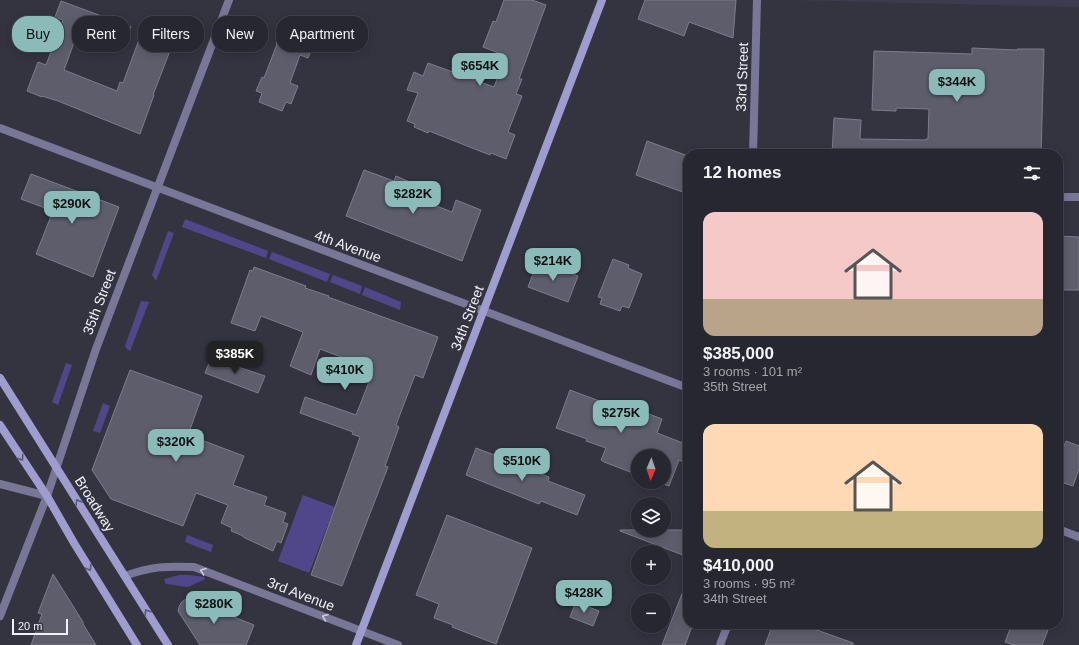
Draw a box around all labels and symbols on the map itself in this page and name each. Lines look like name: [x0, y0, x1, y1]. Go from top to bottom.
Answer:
street label: 33rd Street: [733, 42, 751, 112]
pin: $654K: [452, 53, 508, 87]
pin: $344K: [929, 69, 985, 103]
pin: $282K: [385, 181, 441, 215]
pin: $290K: [44, 191, 100, 225]
street label: 4th Avenue: [312, 227, 384, 266]
pin: $214K: [525, 248, 581, 282]
street label: 35th Street: [79, 267, 119, 337]
street label: 34th Street: [447, 283, 487, 353]
pin: $385K: [207, 341, 263, 375]
pin: $410K: [317, 357, 373, 391]
pin: $275K: [593, 400, 649, 434]
pin: $320K: [148, 429, 204, 463]
pin: $510K: [494, 448, 550, 482]
north arrow: [631, 449, 671, 489]
one-way arrow: [16, 453, 23, 460]
street label: Broadway: [72, 473, 118, 535]
one-way arrow: [75, 499, 83, 506]
one-way arrow: [85, 564, 92, 571]
one-way arrow: [200, 567, 207, 575]
street label: 3rd Avenue: [265, 574, 337, 614]
pin: $428K: [556, 580, 612, 614]
pin: $280K: [186, 591, 242, 625]
one-way arrow: [144, 609, 152, 616]
one-way arrow: [321, 614, 328, 622]
scale bar: [12, 617, 68, 636]

